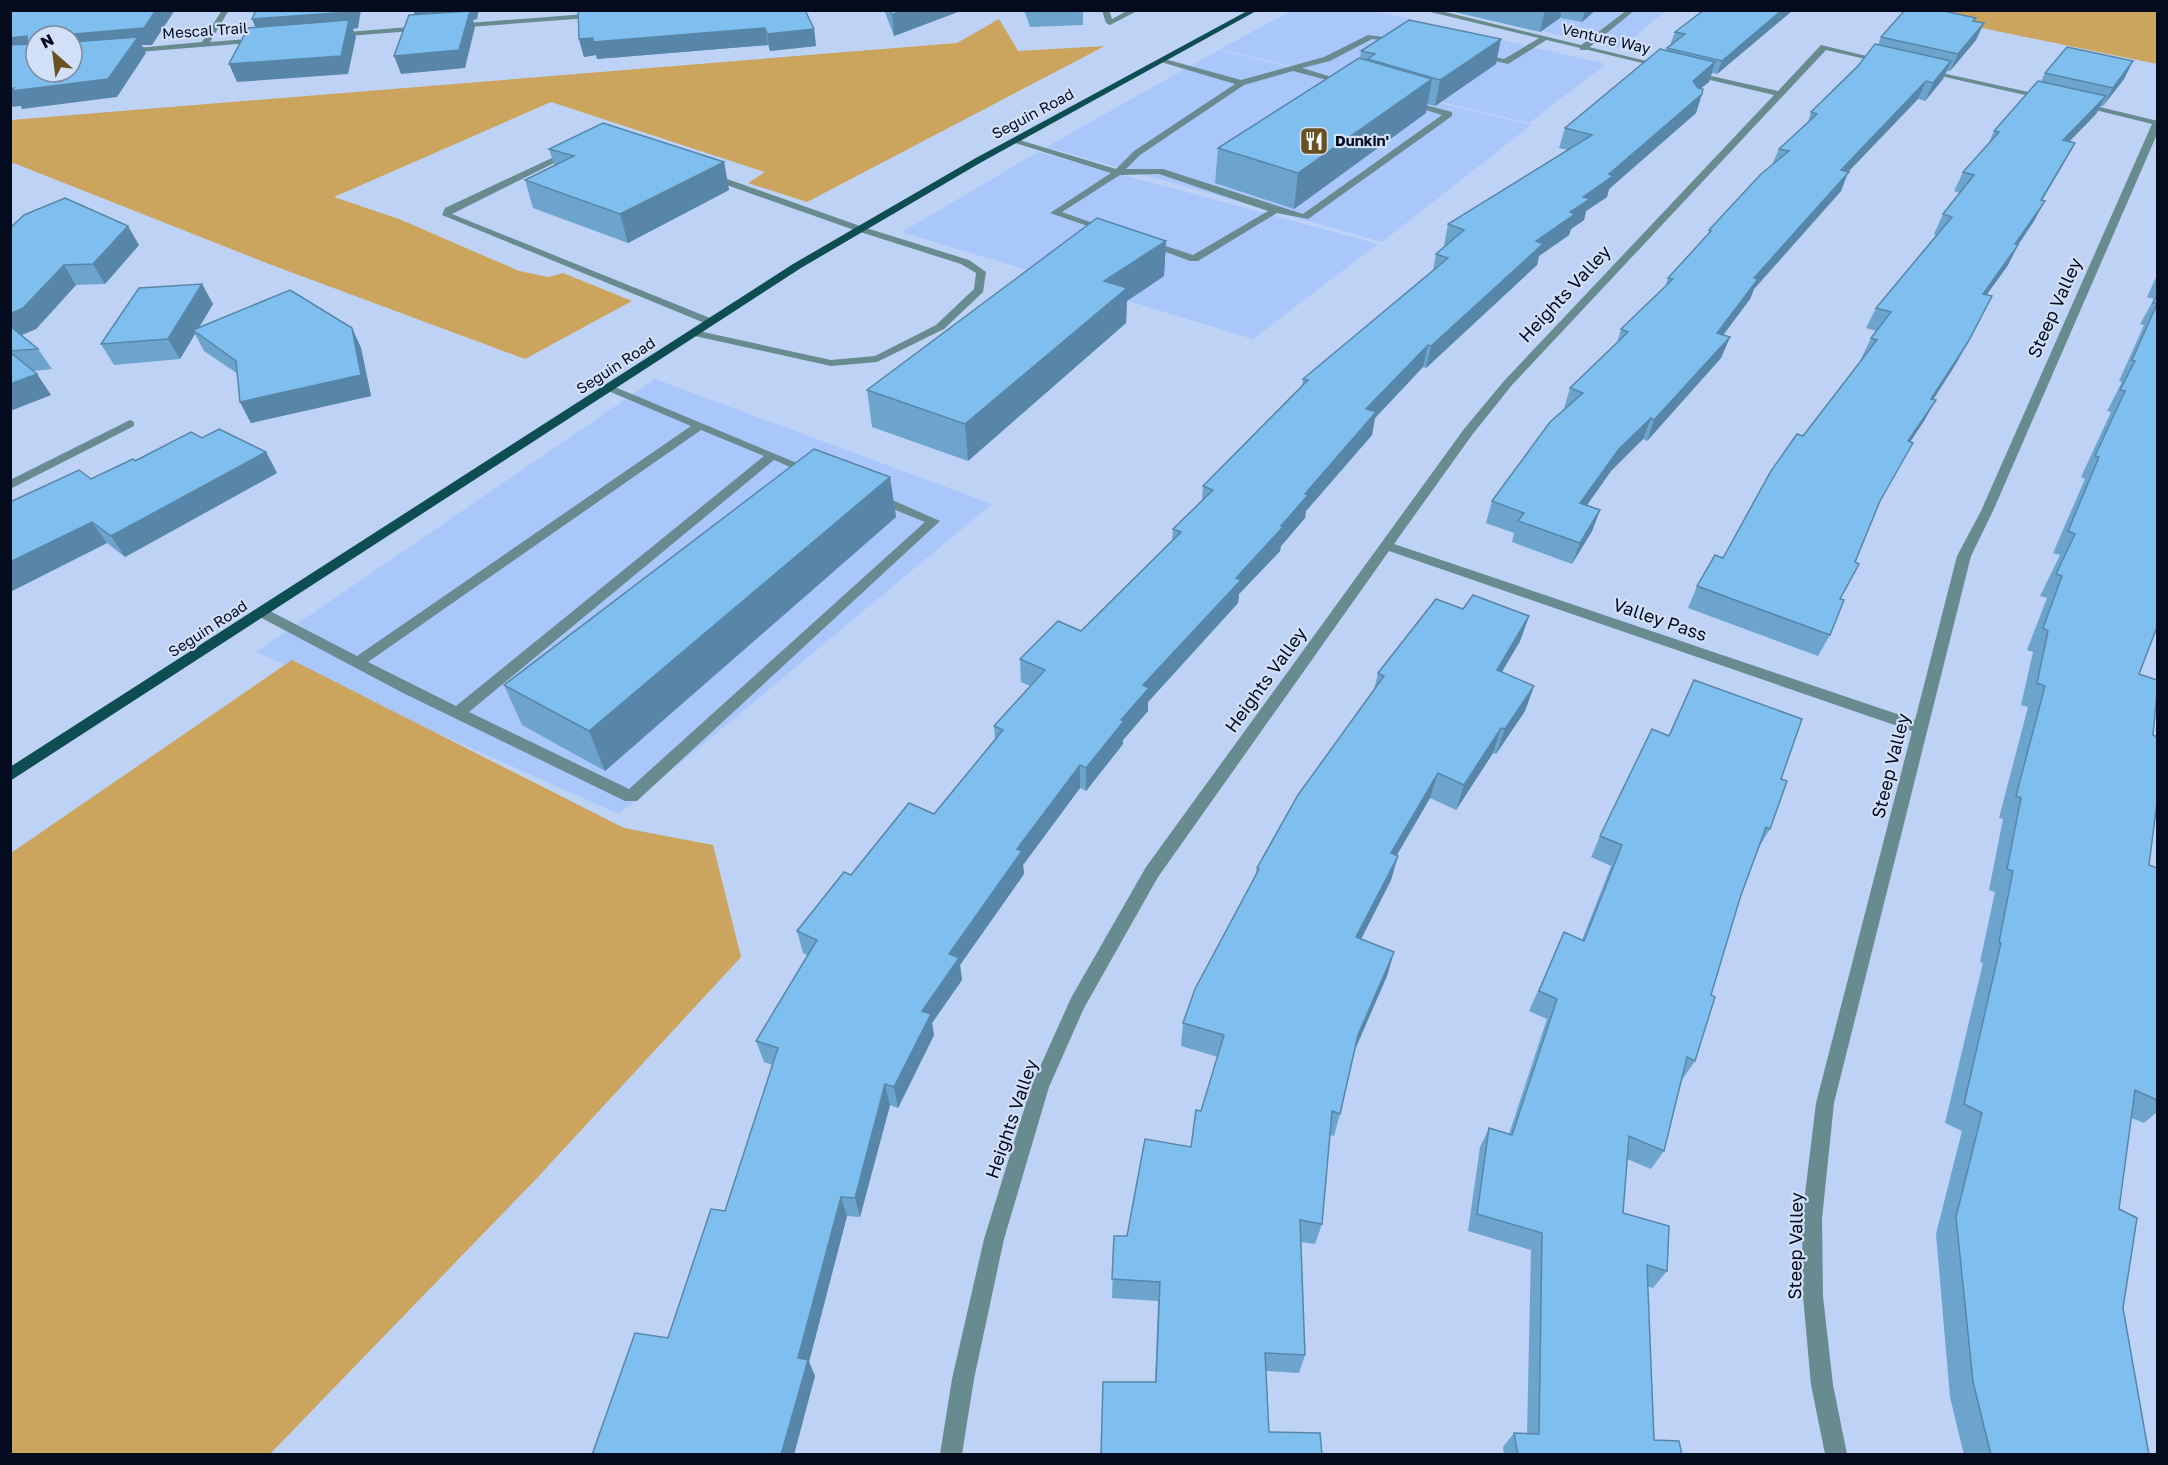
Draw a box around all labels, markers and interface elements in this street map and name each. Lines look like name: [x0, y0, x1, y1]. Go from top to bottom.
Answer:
street label: Mescal Trail: [162, 18, 248, 42]
street label: Venture Way: [1560, 19, 1653, 57]
north arrow: [24, 24, 84, 84]
text: N: [37, 29, 57, 52]
street label: Seguin Road: [988, 84, 1077, 142]
restaurant icon: Dunkin': [1298, 125, 1330, 157]
place label: Dunkin': [1335, 131, 1389, 149]
street label: Heights Valley: [1514, 240, 1615, 346]
street label: Steep Valley: [2022, 254, 2086, 361]
street label: Seguin Road: [573, 333, 658, 397]
street label: Valley Pass: [1610, 593, 1710, 645]
street label: Seguin Road: [165, 596, 250, 660]
street label: Heights Valley: [1220, 622, 1311, 736]
street label: Steep Valley: [1866, 711, 1914, 821]
street label: Heights Valley: [980, 1056, 1042, 1181]
street label: Steep Valley: [1783, 1192, 1807, 1300]

